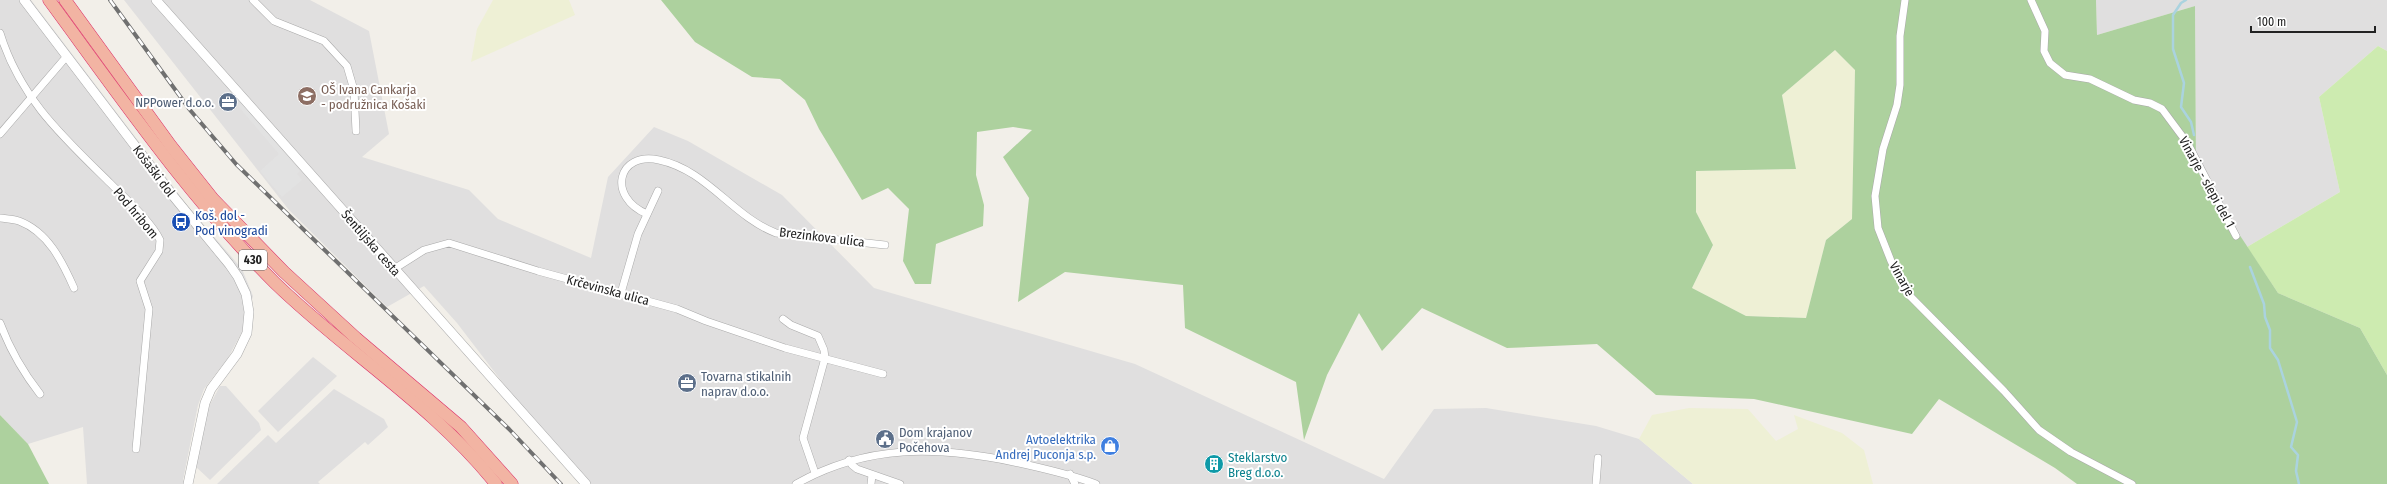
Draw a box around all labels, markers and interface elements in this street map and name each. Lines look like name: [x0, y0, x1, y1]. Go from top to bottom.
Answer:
scale bar: [2251, 8, 2375, 34]
text: 100 m: [2257, 15, 2286, 29]
place label: OŠ Ivana Cankarja - podružnica Košaki: [321, 82, 426, 112]
school or university icon: OŠ Ivana Cankarja - podružnica Košaki: [296, 85, 318, 107]
office icon: NPPower d.o.o.: [217, 91, 239, 113]
place label: NPPower d.o.o.: [135, 95, 214, 110]
street label: Vinarje - slepi del 1: [2176, 134, 2238, 230]
street label: Košaški dol: [130, 142, 179, 200]
street label: Pod hribom: [110, 185, 162, 241]
street label: Šentiljska cesta: [338, 207, 404, 279]
place label: Koš. dol - Pod vinogradi: [195, 208, 268, 238]
bus stop icon: Koš. dol - Pod vinogradi: [170, 211, 192, 233]
street label: Brezinkova ulica: [778, 224, 866, 250]
road number: 430: [239, 250, 267, 270]
street label: Vinarje: [1886, 259, 1918, 299]
street label: Krčevinska ulica: [565, 272, 651, 308]
place label: Tovarna stikalnih naprav d.o.o.: [701, 369, 791, 399]
office icon: Tovarna stikalnih naprav d.o.o.: [676, 372, 698, 394]
place label: Dom krajanov Počehova: [899, 425, 972, 455]
public building icon: Dom krajanov Počehova: [874, 428, 896, 450]
place label: Avtoelektrika Andrej Puconja s.p.: [996, 432, 1096, 462]
shop icon: Avtoelektrika Andrej Puconja s.p.: [1099, 435, 1121, 457]
place label: Steklarstvo Breg d.o.o.: [1228, 450, 1288, 480]
building icon: Steklarstvo Breg d.o.o.: [1203, 453, 1225, 475]

